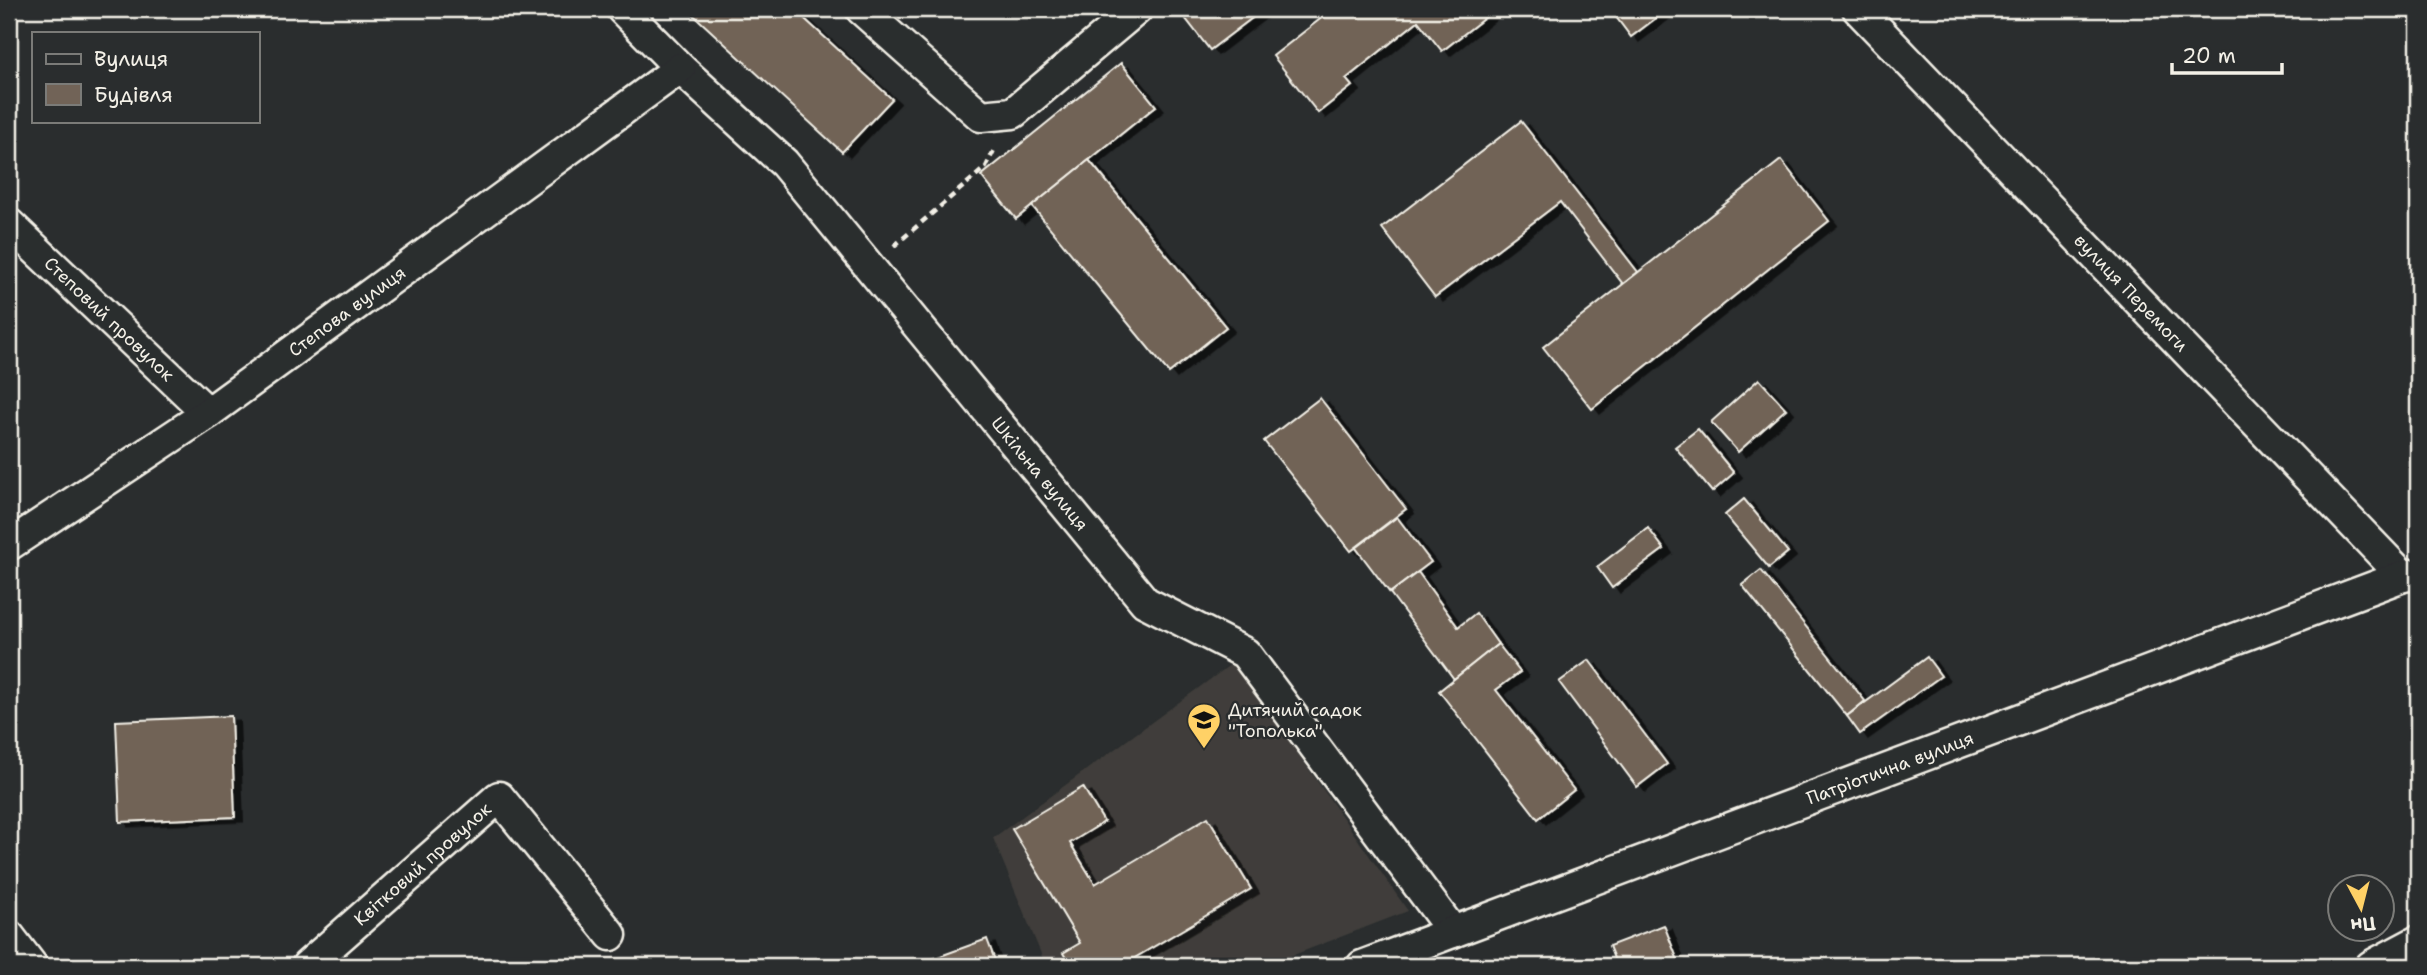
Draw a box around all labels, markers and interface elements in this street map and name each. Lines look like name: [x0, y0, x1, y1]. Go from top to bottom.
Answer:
legend: [32, 32, 259, 122]
scale bar: [2172, 32, 2282, 76]
text: 20 m: [2182, 42, 2236, 70]
text: Вулиця: [94, 45, 168, 73]
text: Будівля: [94, 81, 173, 109]
street label: вулиця Перемоги: [2069, 229, 2194, 357]
street label: Степовий провулок: [39, 251, 180, 387]
street label: Степова вулиця: [284, 261, 410, 362]
street label: Шкільна вулиця: [986, 412, 1094, 536]
place label: Дитячий садок "Тополька": [1228, 698, 1362, 743]
school or university icon: Дитячий садок "Тополька": [1185, 701, 1223, 750]
street label: Патріотична вулиця: [1803, 726, 1977, 810]
street label: Квітковий провулок: [349, 797, 497, 931]
north arrow: [2326, 874, 2396, 944]
text: Пн: [2349, 910, 2377, 938]

